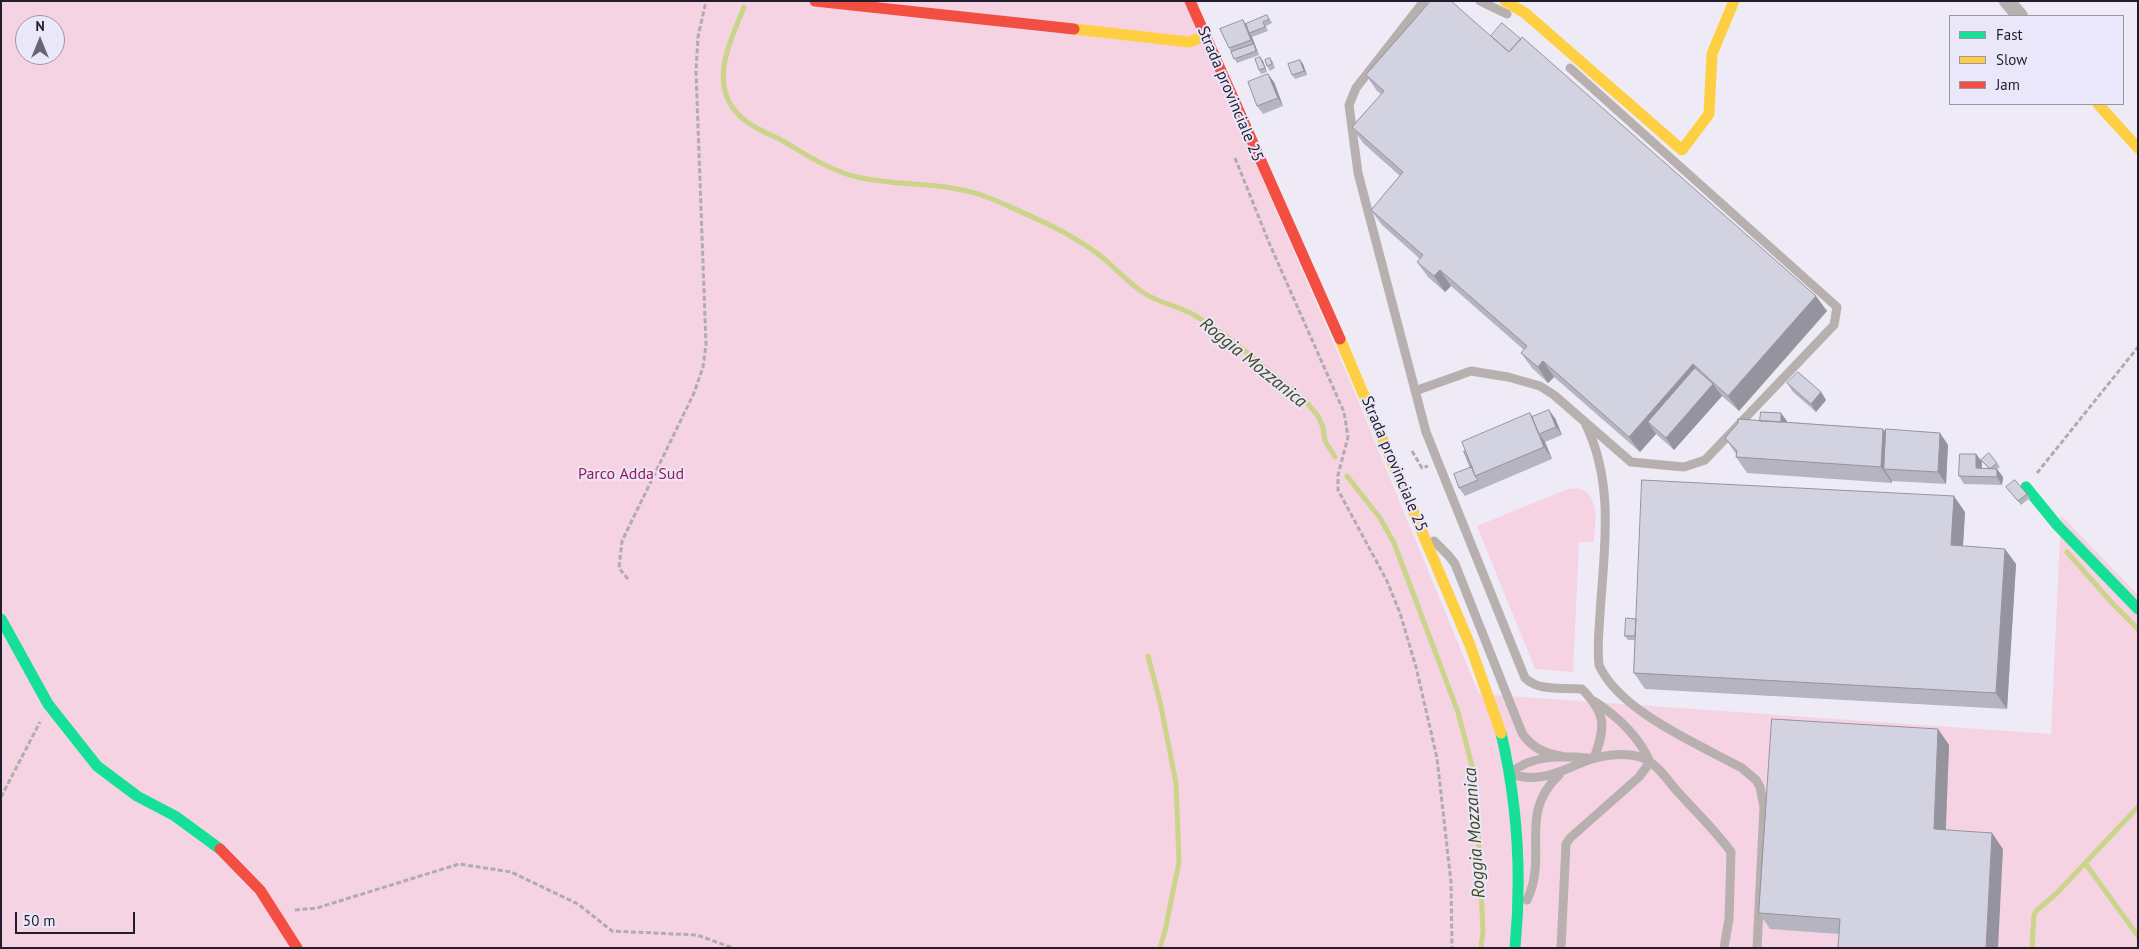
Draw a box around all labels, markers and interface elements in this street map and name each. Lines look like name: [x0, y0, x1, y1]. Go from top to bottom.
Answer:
north arrow: [15, 15, 65, 65]
legend: [1949, 15, 2124, 105]
text: N: [35, 17, 45, 35]
street label: Strada provinciale 25: [1193, 23, 1267, 165]
text: Fast: [1996, 25, 2023, 44]
text: Slow: [1996, 50, 2027, 69]
text: Jam: [1996, 75, 2020, 94]
water label: Roggia Mozzanica: [1195, 313, 1311, 413]
street label: Strada provinciale 25: [1357, 393, 1431, 535]
park label: Parco Adda Sud: [578, 464, 684, 484]
water label: Roggia Mozzanica: [1460, 767, 1490, 899]
scale bar: [18, 902, 138, 934]
text: 50 m: [23, 911, 56, 930]

